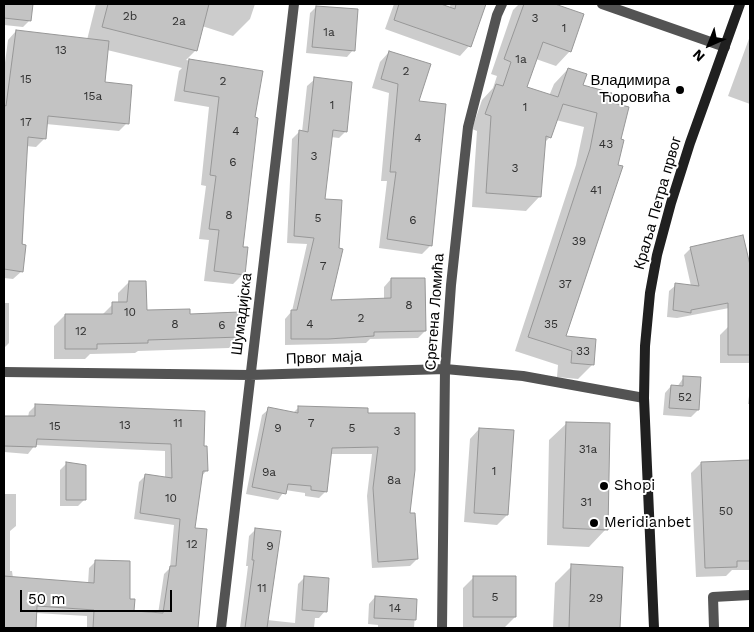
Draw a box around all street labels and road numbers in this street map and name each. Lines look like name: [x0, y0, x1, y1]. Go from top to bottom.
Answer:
street label: Краља Петра првог: [630, 134, 686, 272]
street label: Сретена Ломића: [422, 253, 448, 371]
street label: Шумадијска: [228, 272, 256, 356]
street label: Првог маја: [286, 348, 362, 368]

